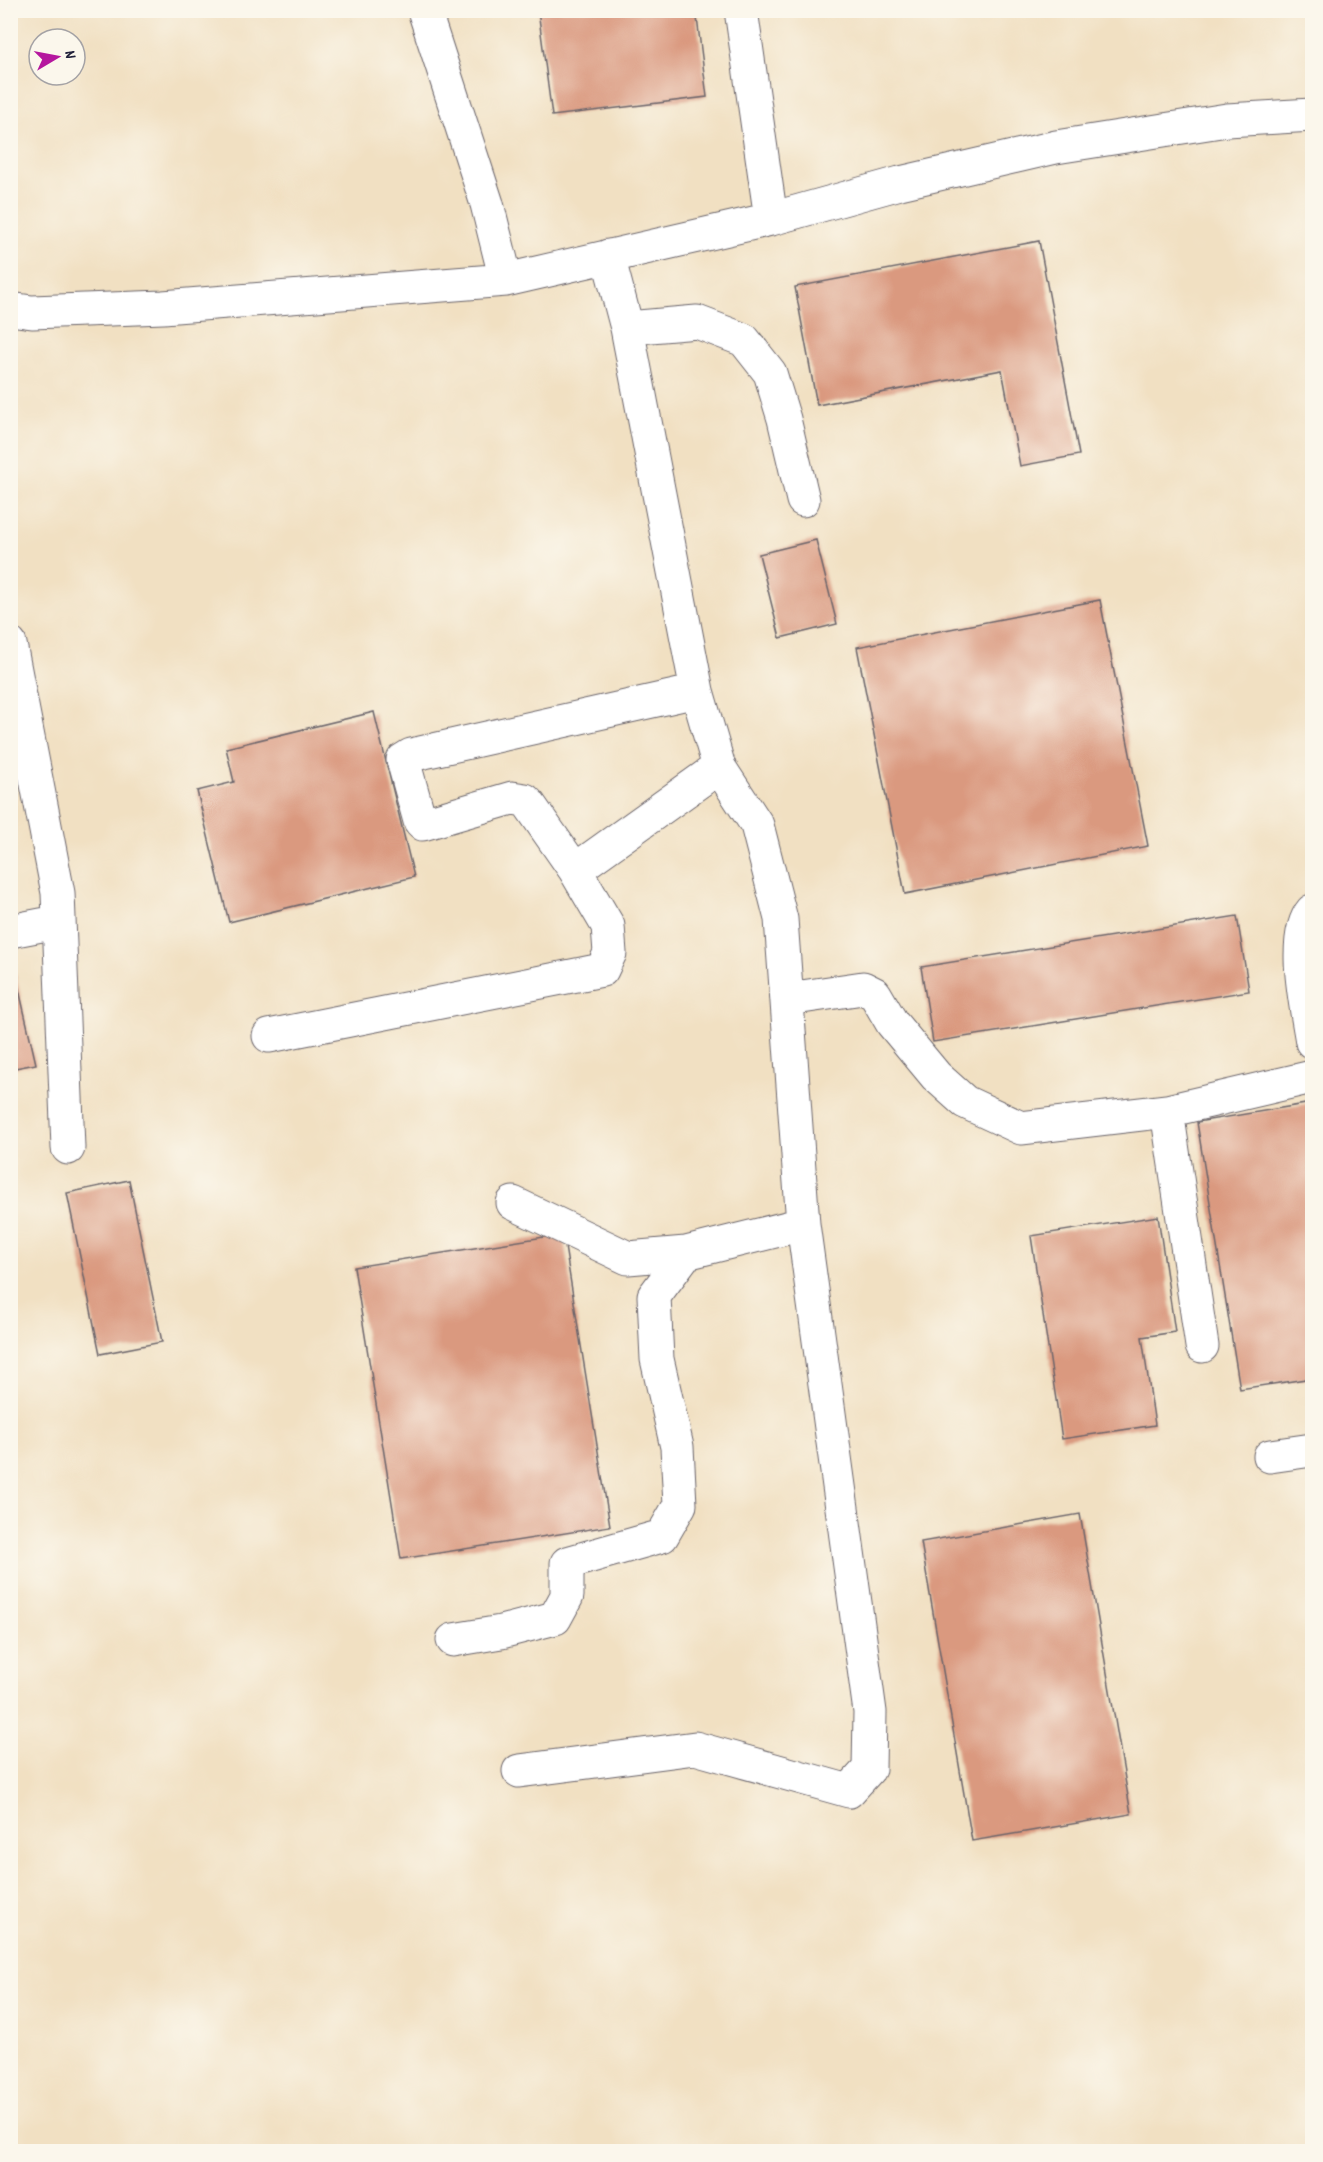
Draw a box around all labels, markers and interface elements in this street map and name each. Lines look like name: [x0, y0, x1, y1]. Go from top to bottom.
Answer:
north arrow: [27, 27, 87, 87]
text: N: [57, 49, 81, 61]

